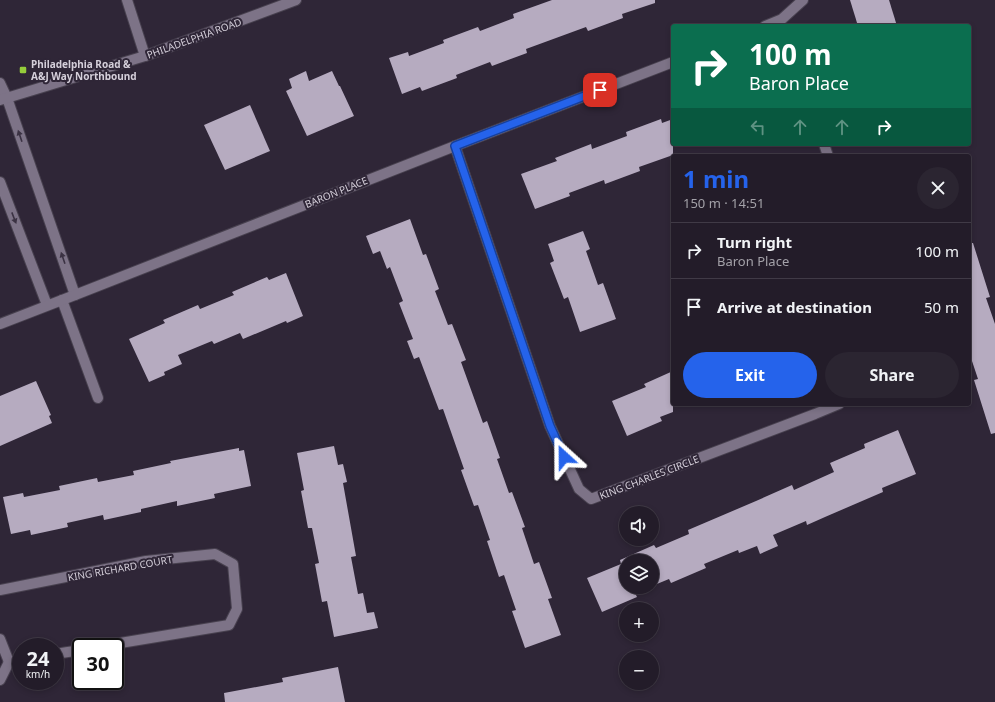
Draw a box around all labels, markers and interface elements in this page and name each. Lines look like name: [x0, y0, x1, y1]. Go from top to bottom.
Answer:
street label: PHILADELPHIA ROAD: [145, 14, 243, 62]
text: 100 m: [749, 35, 832, 73]
icon: right: [683, 40, 735, 92]
place label: Philadelphia Road & A&J Way Northbound: [31, 57, 137, 83]
marker: Philadelphia Road & A&J Way Northbound: [18, 65, 28, 75]
text: Baron Place: [749, 71, 849, 95]
pin: [583, 73, 617, 107]
icon: arrive: [589, 79, 611, 101]
icon: left: [747, 116, 769, 138]
icon: ahead: [789, 116, 811, 138]
icon: ahead: [831, 116, 853, 138]
icon: right: [873, 116, 895, 138]
one-way arrow: [17, 129, 23, 141]
text: 1 min: [683, 162, 749, 195]
button: close: [917, 167, 959, 209]
street label: BARON PLACE: [303, 173, 369, 211]
text: 150 m · 14:51: [683, 194, 764, 212]
one-way arrow: [11, 213, 17, 225]
text: Turn right: [717, 232, 792, 252]
icon: right: [683, 240, 705, 262]
text: 100 m: [915, 241, 959, 261]
one-way arrow: [59, 252, 65, 264]
text: Baron Place: [717, 252, 789, 270]
icon: arrive: [683, 296, 705, 318]
text: Arrive at destination: [717, 297, 872, 317]
text: 50 m: [924, 297, 959, 317]
button: Exit: [683, 352, 817, 398]
button: Share: [825, 352, 959, 398]
position arrow: [543, 436, 585, 478]
street label: KING CHARLES CIRCLE: [597, 452, 701, 502]
map controls: [619, 506, 659, 690]
button: sound: [619, 506, 659, 546]
street label: KING RICHARD COURT: [67, 552, 174, 584]
button: layers: [619, 554, 659, 594]
button: +: [619, 602, 659, 642]
speed limit sign: 30: [72, 638, 124, 690]
text: 24: [27, 645, 49, 672]
button: −: [619, 650, 659, 690]
text: km/h: [26, 667, 50, 681]

